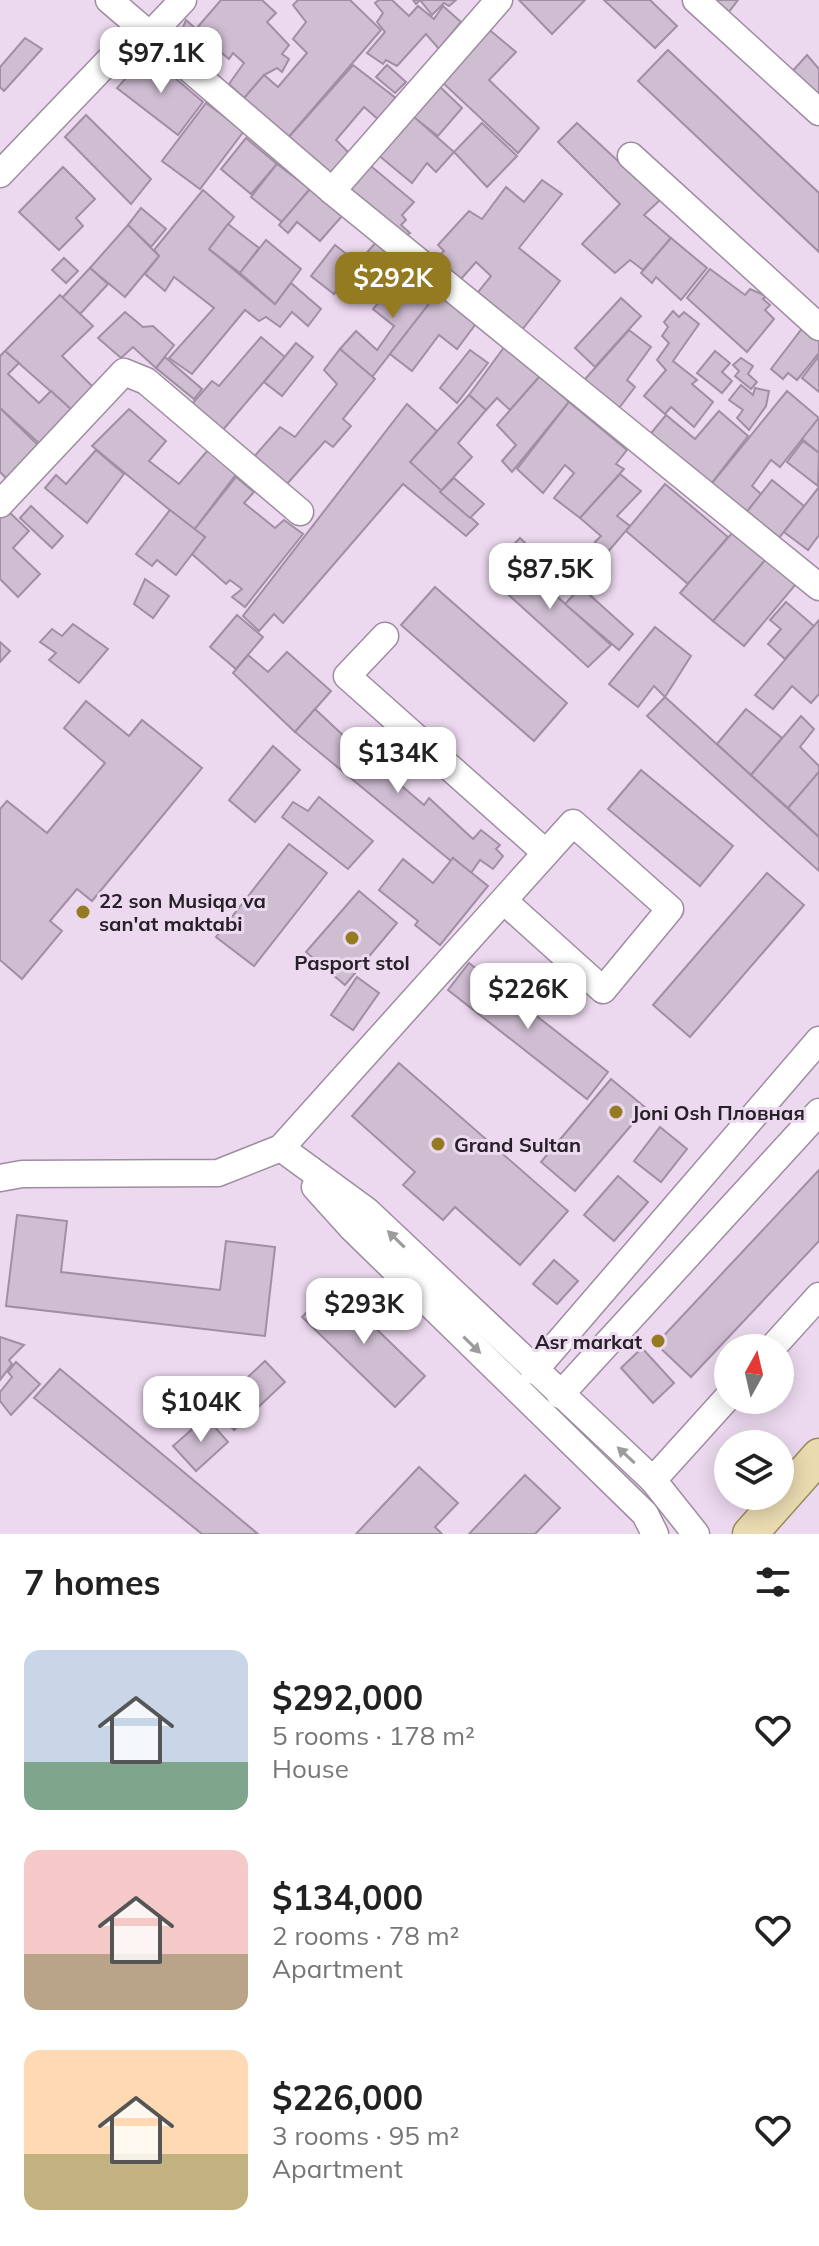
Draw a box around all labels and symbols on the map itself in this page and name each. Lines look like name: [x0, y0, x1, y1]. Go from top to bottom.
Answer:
pin: $97.1K: [96, 27, 226, 95]
pin: $292K: [337, 252, 449, 320]
pin: $87.5K: [485, 543, 615, 611]
pin: $134K: [342, 727, 454, 795]
place label: 22 son Musiqa va san'at maktabi: [99, 888, 266, 936]
marker: 22 son Musiqa va san'at maktabi: [74, 903, 92, 921]
marker: Pasport stol: [343, 929, 361, 947]
place label: Pasport stol: [294, 950, 410, 975]
pin: $226K: [472, 963, 584, 1031]
place label: Joni Osh Пловная: [632, 1100, 805, 1125]
marker: Joni Osh Пловная: [607, 1103, 625, 1121]
place label: Grand Sultan: [454, 1132, 581, 1157]
marker: Grand Sultan: [429, 1135, 447, 1153]
one-way arrow: [387, 1230, 406, 1248]
pin: $293K: [308, 1278, 420, 1346]
place label: Asr markat: [535, 1329, 642, 1354]
marker: Asr markat: [649, 1332, 667, 1350]
north arrow: [714, 1334, 794, 1414]
one-way arrow: [462, 1335, 481, 1354]
pin: $104K: [145, 1376, 257, 1444]
one-way arrow: [617, 1447, 636, 1465]

